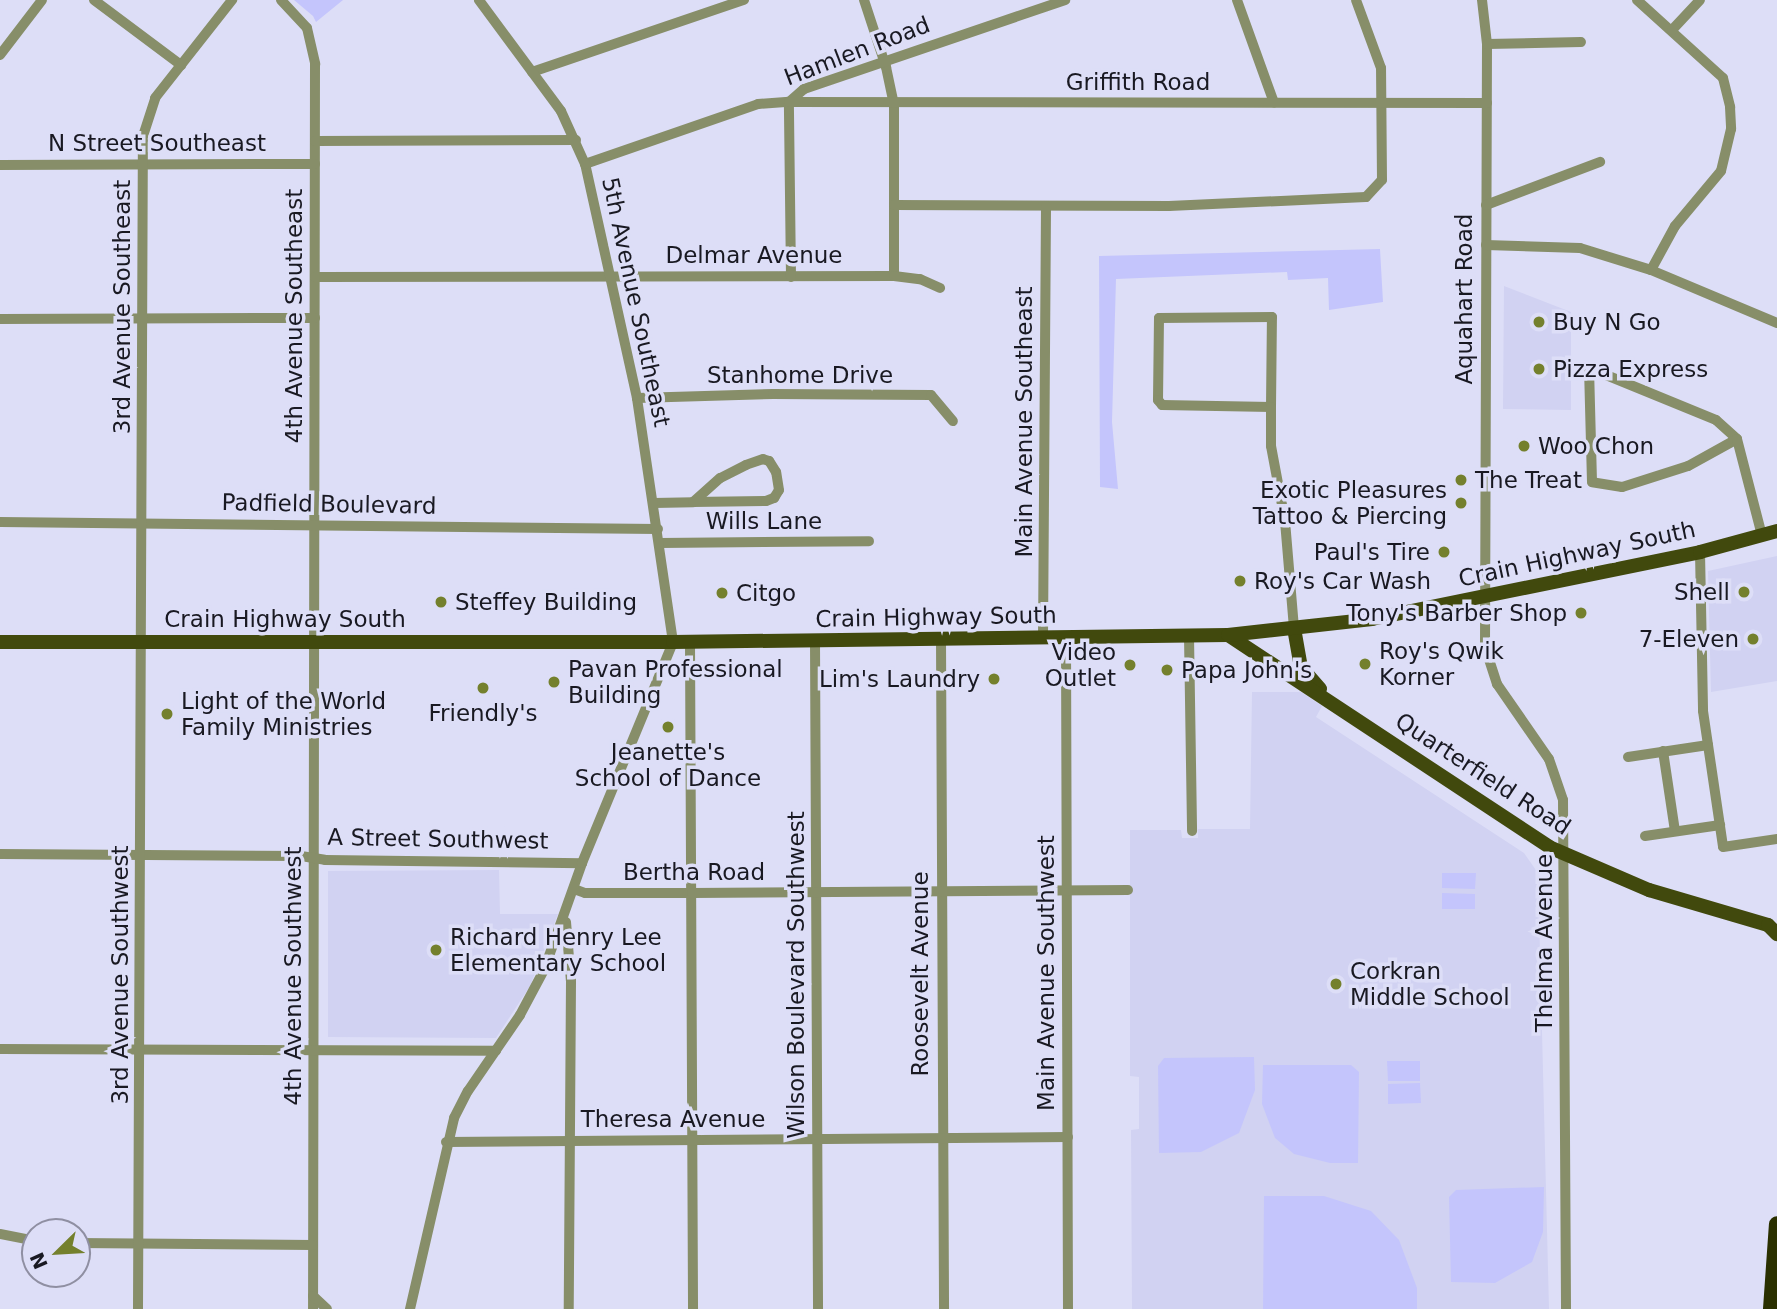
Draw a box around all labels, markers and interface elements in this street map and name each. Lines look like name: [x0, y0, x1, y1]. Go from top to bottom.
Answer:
street label: Hamlen Road: [780, 11, 934, 91]
street label: Griffith Road: [1066, 68, 1210, 96]
street label: N Street Southeast: [48, 129, 266, 157]
street label: 5th Avenue Southeast: [596, 175, 676, 429]
street label: 3rd Avenue Southeast: [108, 180, 136, 434]
street label: 4th Avenue Southeast: [280, 189, 308, 443]
street label: Aquahart Road: [1450, 214, 1478, 384]
street label: Delmar Avenue: [666, 241, 842, 269]
street label: Main Avenue Southeast: [1010, 286, 1038, 558]
place label: Buy N Go: [1553, 308, 1661, 336]
marker: Buy N Go: [1531, 314, 1547, 330]
place label: Pizza Express: [1553, 355, 1708, 383]
street label: Stanhome Drive: [707, 361, 893, 389]
marker: Pizza Express: [1531, 361, 1547, 377]
place label: Woo Chon: [1538, 432, 1654, 460]
marker: Woo Chon: [1516, 438, 1532, 454]
place label: The Treat: [1475, 466, 1582, 494]
marker: The Treat: [1453, 472, 1469, 488]
place label: Exotic Pleasures Tattoo & Piercing: [1253, 476, 1447, 530]
street label: Padfield Boulevard: [221, 488, 437, 520]
marker: Exotic Pleasures Tattoo & Piercing: [1453, 495, 1469, 511]
street label: Wills Lane: [706, 507, 822, 535]
street label: Crain Highway South: [1456, 515, 1698, 593]
place label: Paul's Tire: [1314, 538, 1430, 566]
marker: Paul's Tire: [1436, 544, 1452, 560]
place label: Roy's Car Wash: [1254, 567, 1431, 595]
marker: Roy's Car Wash: [1232, 573, 1248, 589]
place label: Shell: [1674, 578, 1730, 606]
place label: Citgo: [736, 579, 796, 607]
marker: Shell: [1736, 584, 1752, 600]
marker: Citgo: [714, 585, 730, 601]
place label: Steffey Building: [455, 588, 637, 616]
marker: Steffey Building: [433, 594, 449, 610]
place label: Tony's Barber Shop: [1346, 599, 1567, 627]
street label: Crain Highway South: [815, 601, 1057, 633]
street label: Crain Highway South: [164, 605, 406, 633]
marker: Tony's Barber Shop: [1573, 605, 1589, 621]
place label: 7-Eleven: [1639, 625, 1739, 653]
marker: 7-Eleven: [1745, 631, 1761, 647]
place label: Roy's Qwik Korner: [1379, 637, 1504, 691]
place label: Video Outlet: [1045, 638, 1116, 692]
place label: Pavan Professional Building: [568, 655, 783, 709]
place label: Papa John's: [1181, 656, 1312, 684]
marker: Roy's Qwik Korner: [1357, 656, 1373, 672]
marker: Video Outlet: [1122, 657, 1138, 673]
marker: Papa John's: [1159, 662, 1175, 678]
place label: Lim's Laundry: [819, 665, 980, 693]
marker: Lim's Laundry: [986, 671, 1002, 687]
marker: Pavan Professional Building: [546, 674, 562, 690]
marker: Friendly's: [475, 680, 491, 696]
place label: Light of the World Family Ministries: [181, 687, 386, 741]
place label: Friendly's: [428, 699, 538, 727]
marker: Light of the World Family Ministries: [159, 706, 175, 722]
street label: Quarterfield Road: [1390, 707, 1576, 841]
marker: Jeanette's School of Dance: [660, 719, 676, 735]
place label: Jeanette's School of Dance: [575, 738, 761, 792]
street label: Wilson Boulevard Southwest: [782, 811, 810, 1139]
street label: A Street Southwest: [327, 823, 549, 855]
street label: Main Avenue Southwest: [1032, 835, 1060, 1111]
street label: 3rd Avenue Southwest: [106, 845, 134, 1105]
street label: 4th Avenue Southwest: [279, 846, 307, 1106]
street label: Thelma Avenue: [1530, 854, 1558, 1032]
street label: Bertha Road: [623, 858, 765, 886]
street label: Roosevelt Avenue: [906, 871, 934, 1077]
place label: Richard Henry Lee Elementary School: [450, 923, 666, 977]
marker: Richard Henry Lee Elementary School: [428, 942, 444, 958]
place label: Corkran Middle School: [1350, 957, 1510, 1011]
marker: Corkran Middle School: [1328, 976, 1344, 992]
street label: Theresa Avenue: [581, 1105, 765, 1133]
north arrow: [21, 1218, 91, 1288]
text: N: [25, 1249, 52, 1272]

